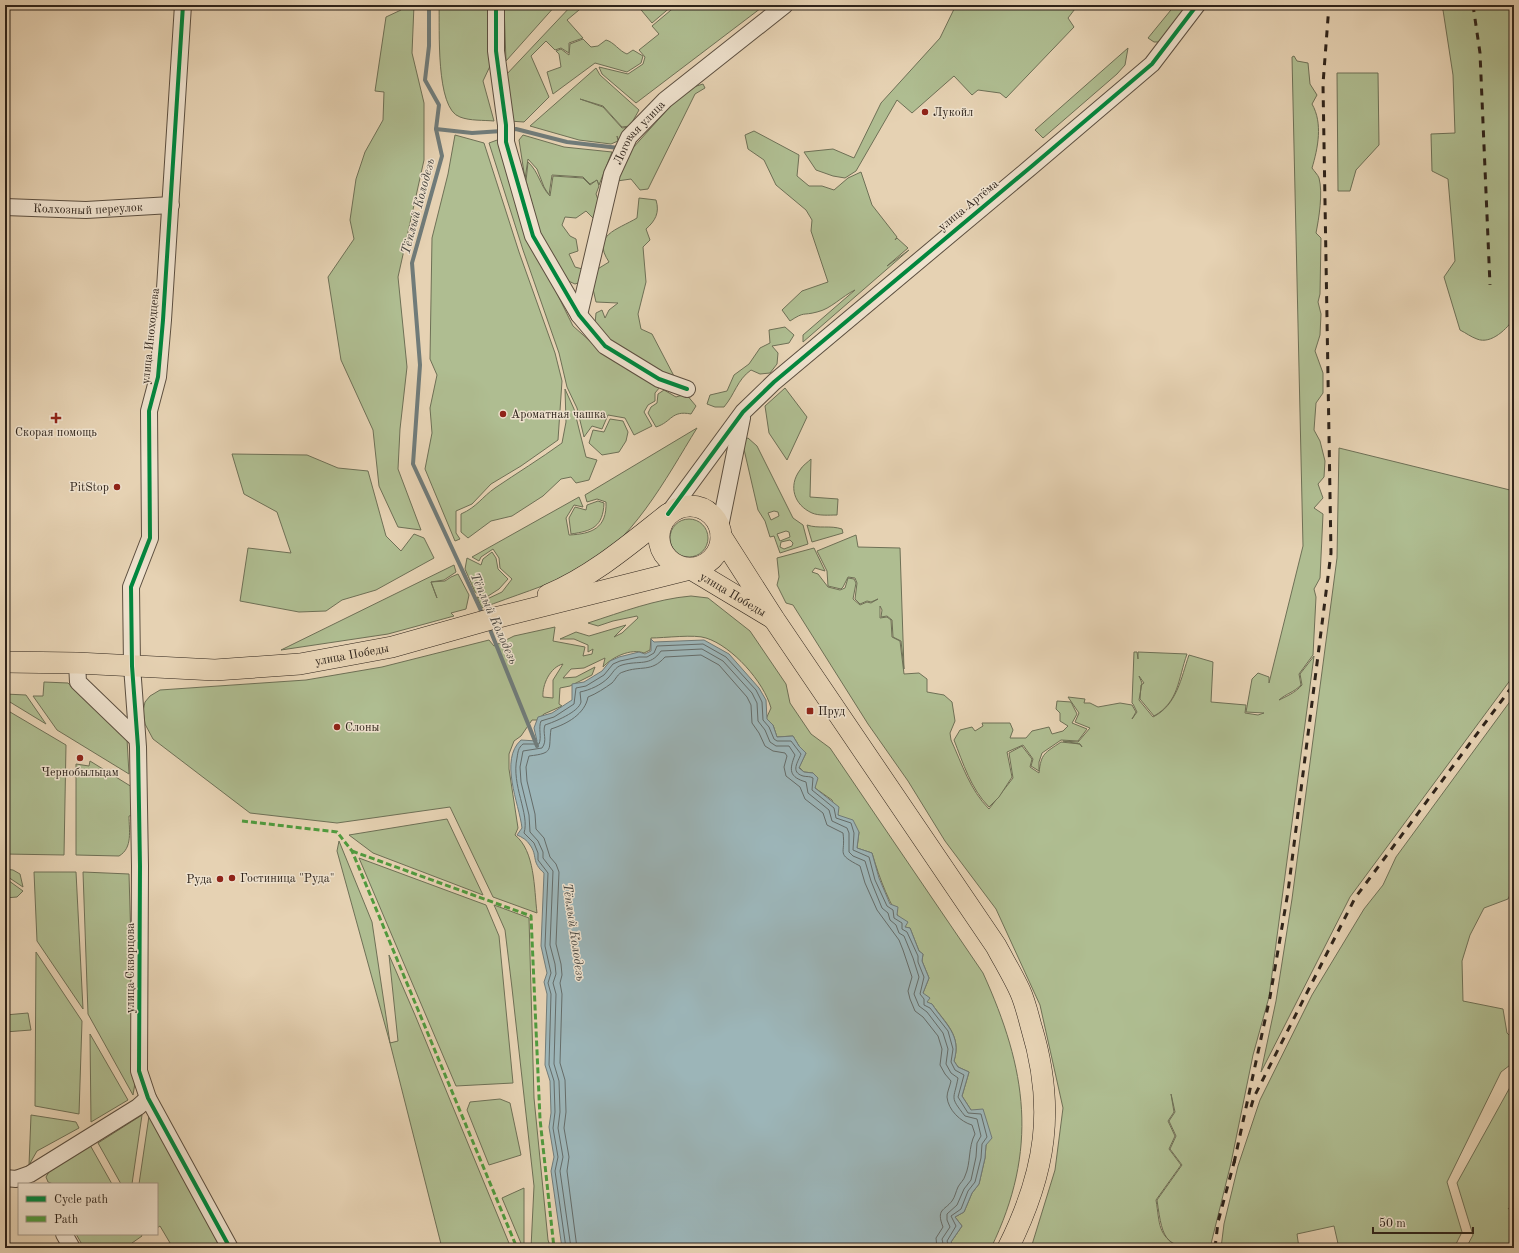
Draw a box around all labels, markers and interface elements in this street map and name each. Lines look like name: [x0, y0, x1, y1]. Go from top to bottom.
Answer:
street label: Логовая улица: [612, 99, 668, 167]
marker: Лукойл: [920, 107, 930, 117]
place label: Лукойл: [933, 107, 973, 119]
water label: Тёплый Колодезь: [399, 157, 438, 256]
street label: улица Артёма: [936, 178, 1001, 234]
street label: Колхозный переулок: [33, 202, 143, 217]
street label: улица Иноходцева: [140, 287, 162, 385]
marker: Ароматная чашка: [498, 409, 508, 419]
place label: Ароматная чашка: [511, 409, 606, 421]
marker: Скорая помощь: [50, 412, 62, 424]
place label: Скорая помощь: [15, 427, 97, 439]
place label: PitStop: [70, 482, 109, 494]
marker: PitStop: [112, 482, 122, 492]
water label: Тёплый Колодезь: [468, 571, 520, 666]
street label: улица Победы: [697, 571, 768, 620]
street label: улица Победы: [314, 643, 390, 668]
marker: Пруд: [805, 706, 815, 716]
place label: Пруд: [818, 706, 845, 718]
marker: Слоны: [332, 722, 342, 732]
place label: Слоны: [345, 722, 380, 734]
marker: Чернобыльцам: [75, 753, 85, 763]
place label: Чернобыльцам: [41, 767, 119, 779]
marker: Гостиница "Руда": [227, 873, 237, 883]
place label: Гостиница "Руда": [240, 873, 334, 885]
place label: Руда: [186, 874, 212, 886]
marker: Руда: [215, 874, 225, 884]
water label: Тёплый Колодезь: [560, 882, 587, 982]
street label: улица Скворцова: [125, 923, 137, 1013]
legend: [18, 1183, 158, 1235]
text: Cycle path: [54, 1194, 109, 1206]
scale bar: [1373, 1209, 1473, 1235]
text: Path: [54, 1214, 79, 1226]
text: 50 m: [1379, 1217, 1406, 1230]

